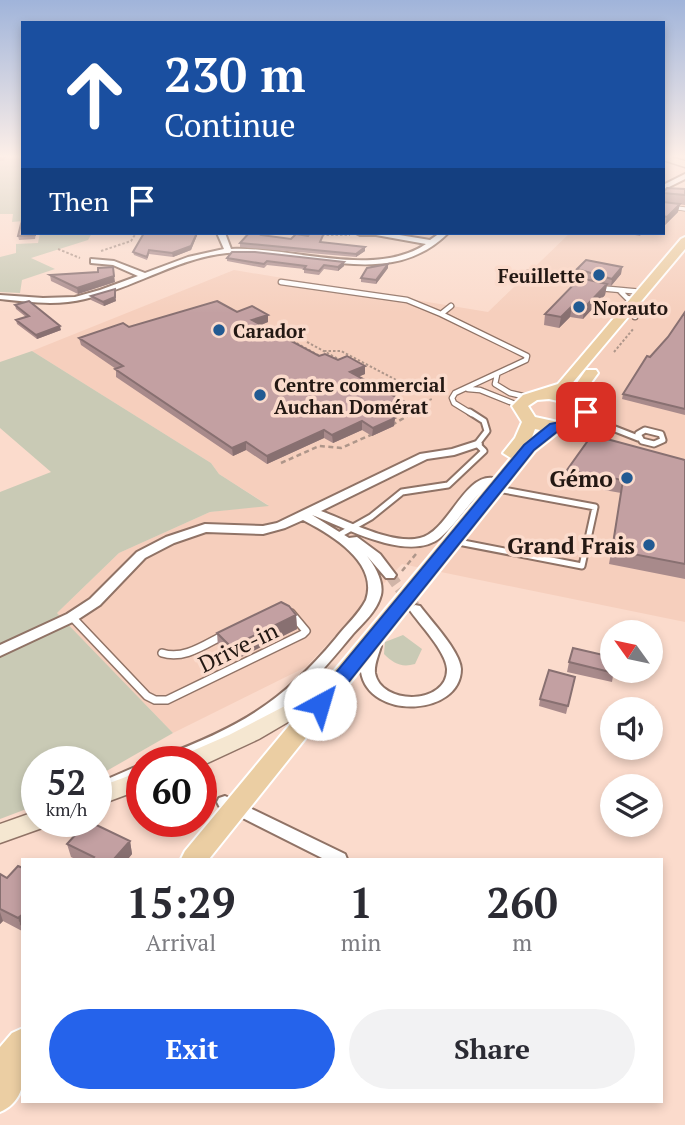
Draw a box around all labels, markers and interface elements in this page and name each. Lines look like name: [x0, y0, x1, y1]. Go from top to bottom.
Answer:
text: 230 m: [164, 41, 306, 106]
icon: ahead: [49, 49, 140, 140]
text: Continue: [164, 104, 296, 146]
icon: arrive: [123, 182, 161, 220]
text: Then: [49, 184, 109, 218]
place label: Feuillette: [498, 263, 585, 288]
marker: Feuillette: [591, 267, 607, 283]
place label: Norauto: [593, 295, 668, 320]
marker: Norauto: [571, 299, 587, 315]
place label: Carador: [233, 318, 306, 343]
marker: Carador: [211, 322, 227, 338]
place label: Centre commercial Auchan Domérat: [274, 372, 446, 419]
pin: [556, 382, 616, 442]
marker: Centre commercial Auchan Domérat: [252, 387, 268, 403]
icon: arrive: [567, 393, 605, 431]
place label: Gémo: [549, 463, 613, 494]
marker: Gémo: [619, 470, 635, 486]
place label: Grand Frais: [507, 530, 635, 561]
marker: Grand Frais: [641, 537, 657, 553]
street label: Drive-in: [193, 614, 283, 680]
north arrow: [600, 620, 663, 682]
map controls: [600, 620, 663, 837]
position arrow: [283, 667, 357, 741]
button: sound: [600, 697, 663, 760]
speed limit sign: 60: [126, 746, 217, 837]
text: 52: [47, 759, 86, 805]
button: layers: [600, 774, 663, 837]
text: km/h: [46, 797, 87, 821]
text: 15:29: [126, 874, 236, 930]
text: 1: [349, 874, 373, 930]
text: 260: [487, 874, 558, 930]
text: Arrival: [146, 927, 216, 958]
text: min: [341, 927, 381, 958]
text: m: [512, 927, 532, 958]
button: Exit: [49, 1009, 335, 1089]
button: Share: [349, 1009, 635, 1089]

